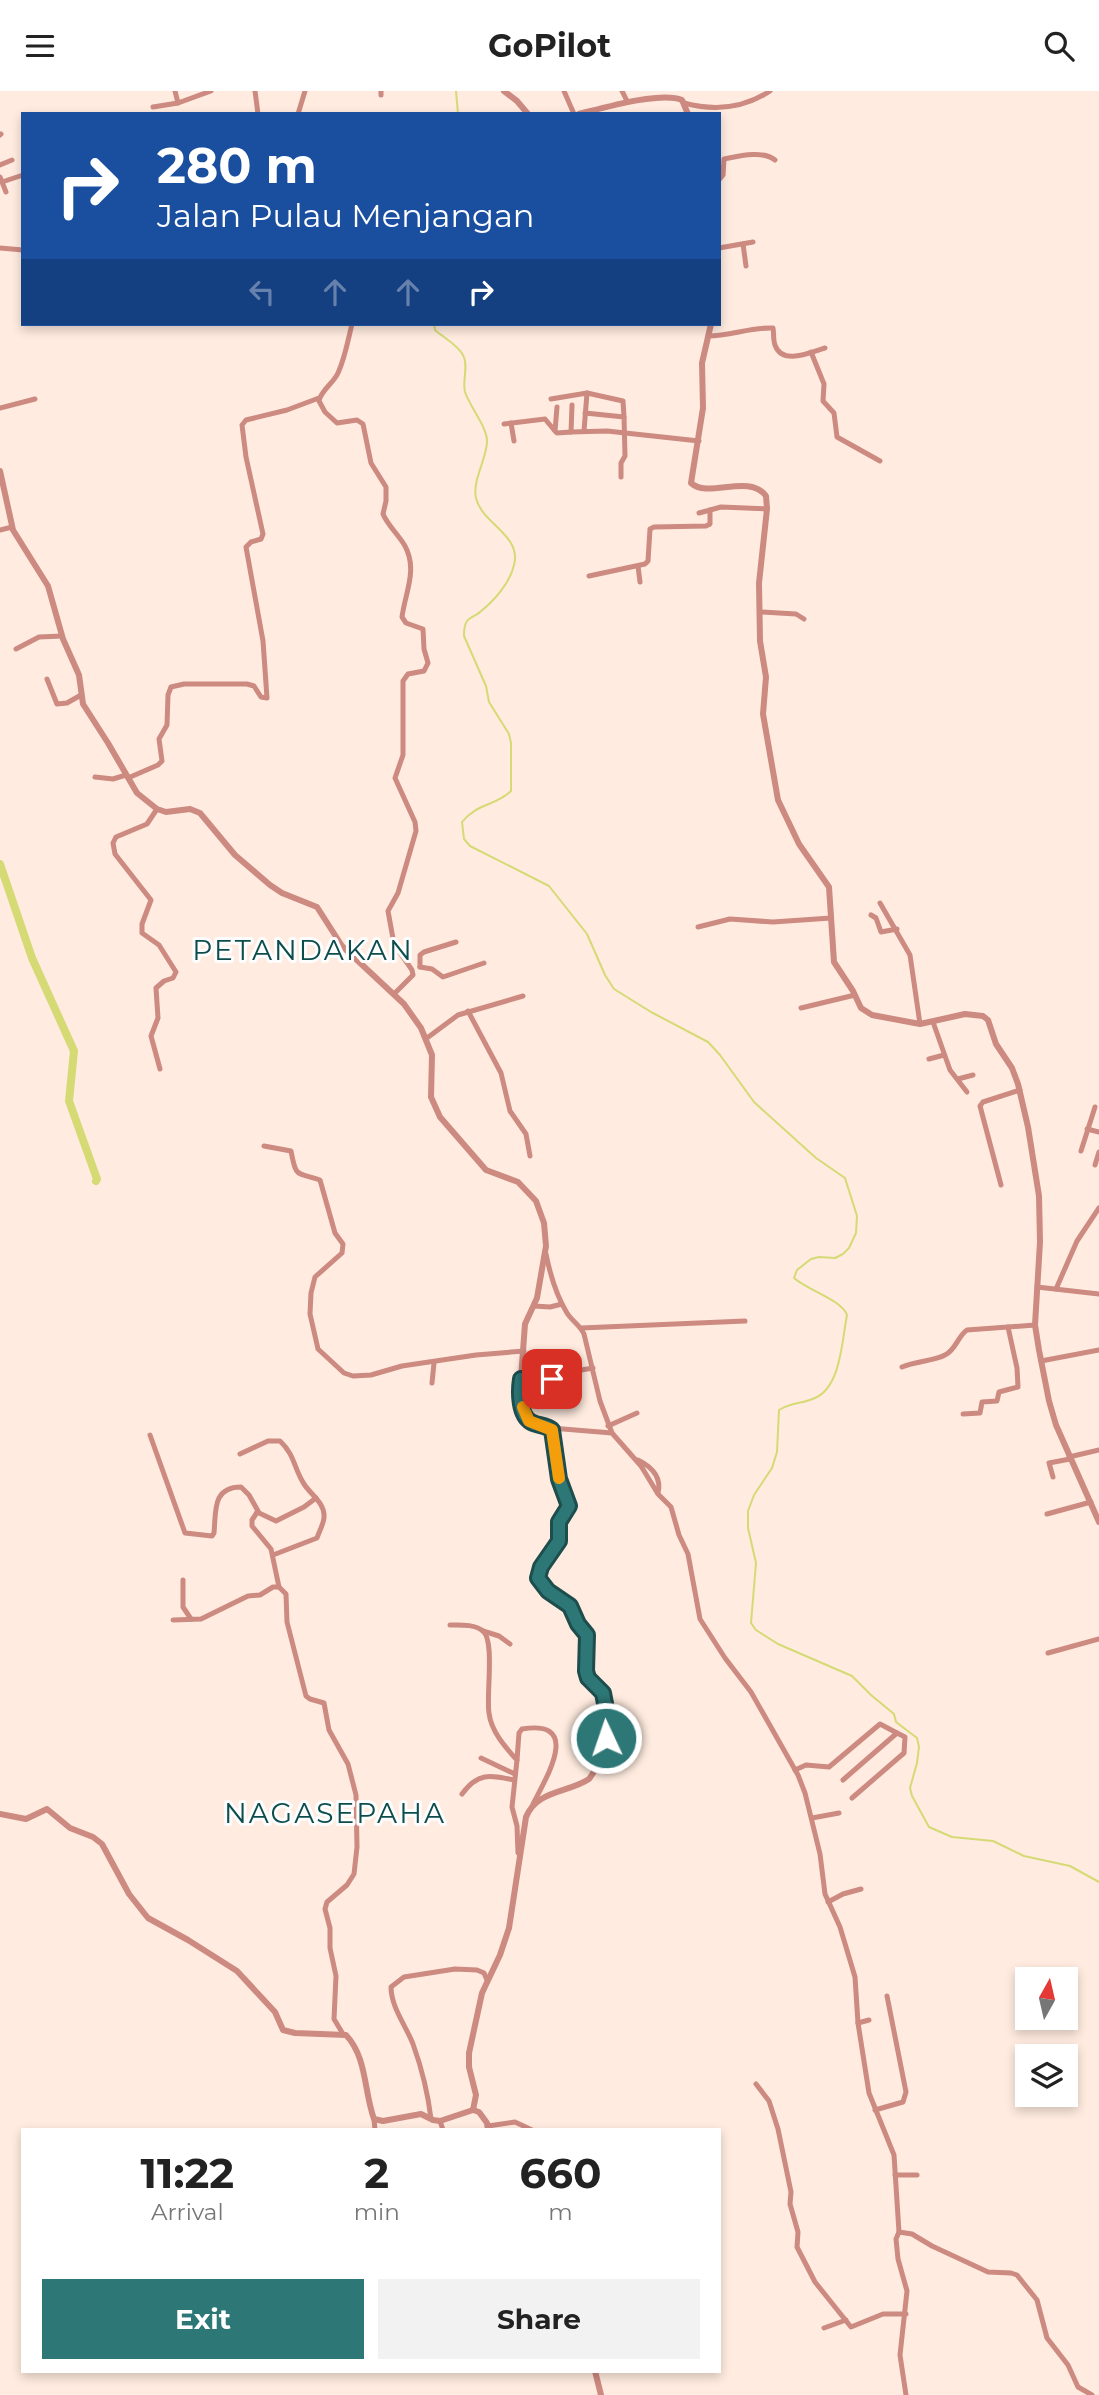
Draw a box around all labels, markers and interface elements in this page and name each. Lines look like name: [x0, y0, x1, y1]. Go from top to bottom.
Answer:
text: GoPilot: [488, 26, 611, 65]
icon: menu: [21, 27, 59, 65]
icon: search: [1040, 27, 1078, 65]
text: 280 m: [157, 136, 317, 195]
icon: right: [42, 140, 133, 231]
text: Jalan Pulau Menjangan: [157, 196, 535, 235]
icon: left: [243, 273, 281, 311]
icon: ahead: [316, 273, 354, 311]
icon: ahead: [389, 273, 427, 311]
icon: right: [462, 273, 500, 311]
district label: PETANDAKAN: [192, 933, 414, 967]
pin: [522, 1349, 582, 1409]
icon: arrive: [533, 1360, 571, 1398]
position arrow: [569, 1701, 643, 1775]
district label: NAGASEPAHA: [224, 1796, 446, 1830]
north arrow: [1015, 1967, 1078, 2030]
map controls: [1015, 1967, 1078, 2107]
button: layers: [1015, 2044, 1078, 2107]
text: 11:22: [141, 2147, 234, 2199]
text: 2: [364, 2147, 389, 2199]
text: 660: [519, 2147, 601, 2199]
text: Arrival: [151, 2198, 224, 2226]
text: min: [354, 2198, 400, 2226]
text: m: [548, 2198, 573, 2226]
button: Exit: [42, 2279, 364, 2359]
button: Share: [378, 2279, 700, 2359]

